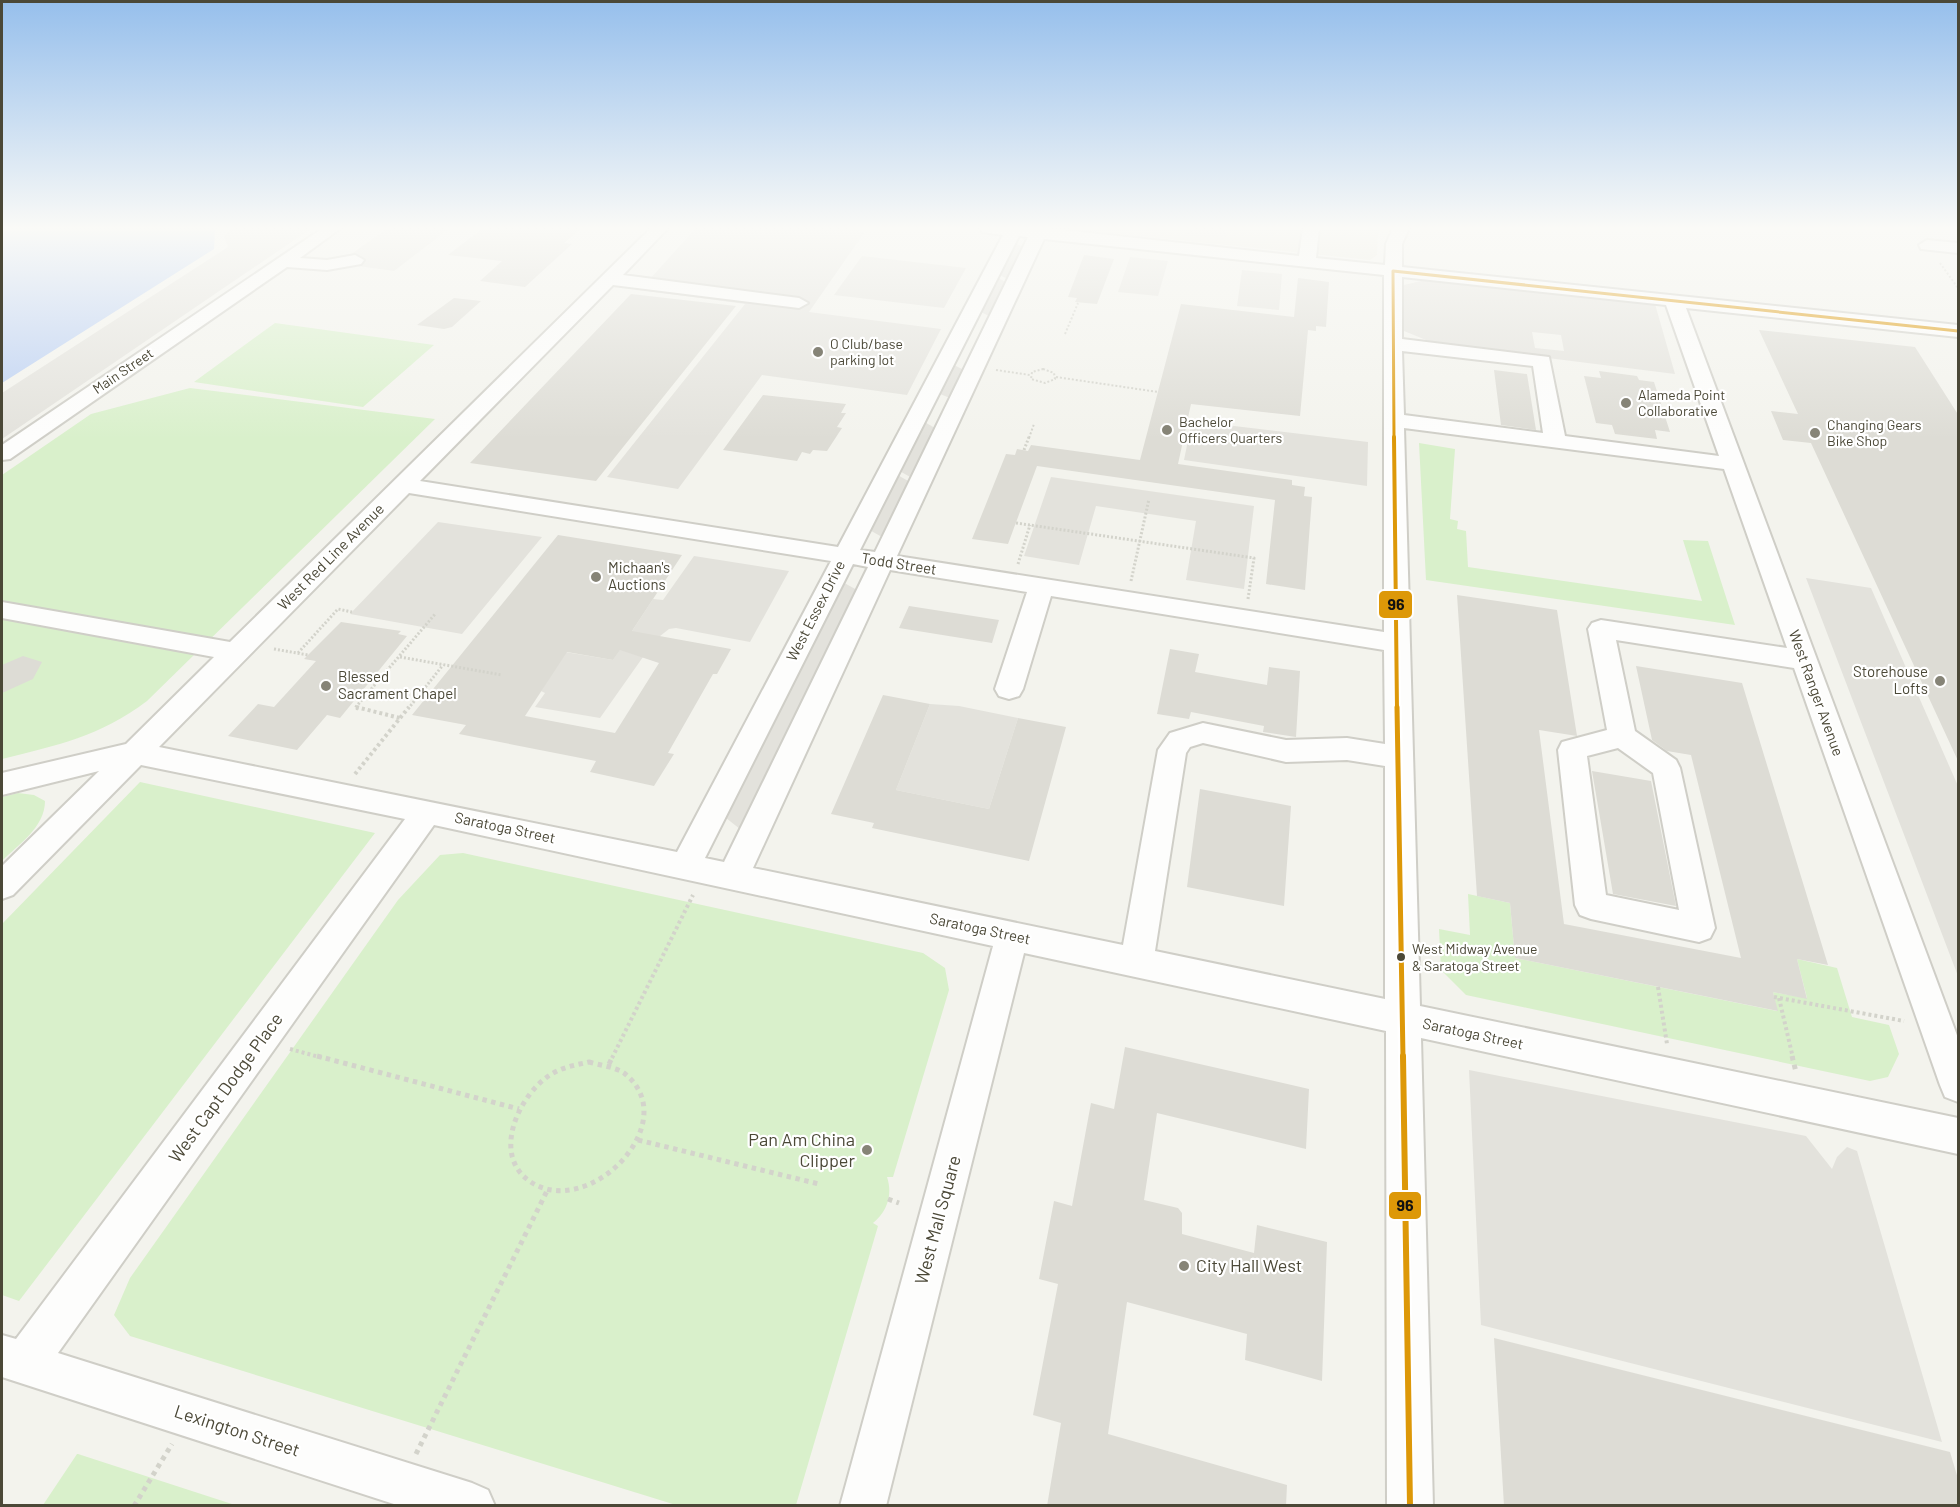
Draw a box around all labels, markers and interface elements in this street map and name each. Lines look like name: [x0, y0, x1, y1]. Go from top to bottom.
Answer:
place label: O Club/base parking lot: [830, 335, 903, 368]
street label: Main Street: [89, 344, 156, 397]
marker: O Club/base parking lot: [811, 345, 825, 359]
place label: Alameda Point Collaborative: [1638, 386, 1725, 419]
marker: Alameda Point Collaborative: [1619, 396, 1633, 410]
place label: Bachelor Officers Quarters: [1179, 413, 1283, 446]
place label: Changing Gears Bike Shop: [1827, 416, 1922, 449]
marker: Bachelor Officers Quarters: [1160, 423, 1174, 437]
marker: Changing Gears Bike Shop: [1808, 426, 1822, 440]
street label: West Red Line Avenue: [273, 499, 387, 613]
street label: Todd Street: [860, 548, 938, 578]
street label: West Essex Drive: [782, 557, 848, 664]
place label: Michaan's Auctions: [608, 558, 670, 593]
marker: Michaan's Auctions: [589, 570, 603, 584]
line badge: 96: [1378, 590, 1413, 619]
text: 96: [1387, 594, 1405, 613]
street label: West Ranger Avenue: [1786, 627, 1848, 758]
place label: Storehouse Lofts: [1853, 662, 1928, 697]
place label: Blessed Sacrament Chapel: [338, 667, 457, 702]
marker: Storehouse Lofts: [1933, 674, 1947, 688]
marker: Blessed Sacrament Chapel: [319, 679, 333, 693]
street label: Saratoga Street: [453, 808, 557, 846]
street label: Saratoga Street: [928, 909, 1032, 947]
place label: West Midway Avenue & Saratoga Street: [1412, 940, 1538, 974]
marker: West Midway Avenue & Saratoga Street: [1395, 951, 1407, 963]
street label: West Capt Dodge Place: [163, 1008, 287, 1167]
street label: Saratoga Street: [1421, 1014, 1525, 1052]
place label: Pan Am China Clipper: [748, 1128, 855, 1171]
marker: Pan Am China Clipper: [860, 1143, 874, 1157]
street label: West Mall Square: [909, 1153, 965, 1287]
line badge: 96: [1388, 1191, 1422, 1220]
text: 96: [1396, 1195, 1414, 1214]
place label: City Hall West: [1196, 1254, 1302, 1276]
marker: City Hall West: [1177, 1259, 1191, 1273]
street label: Lexington Street: [172, 1399, 303, 1461]

